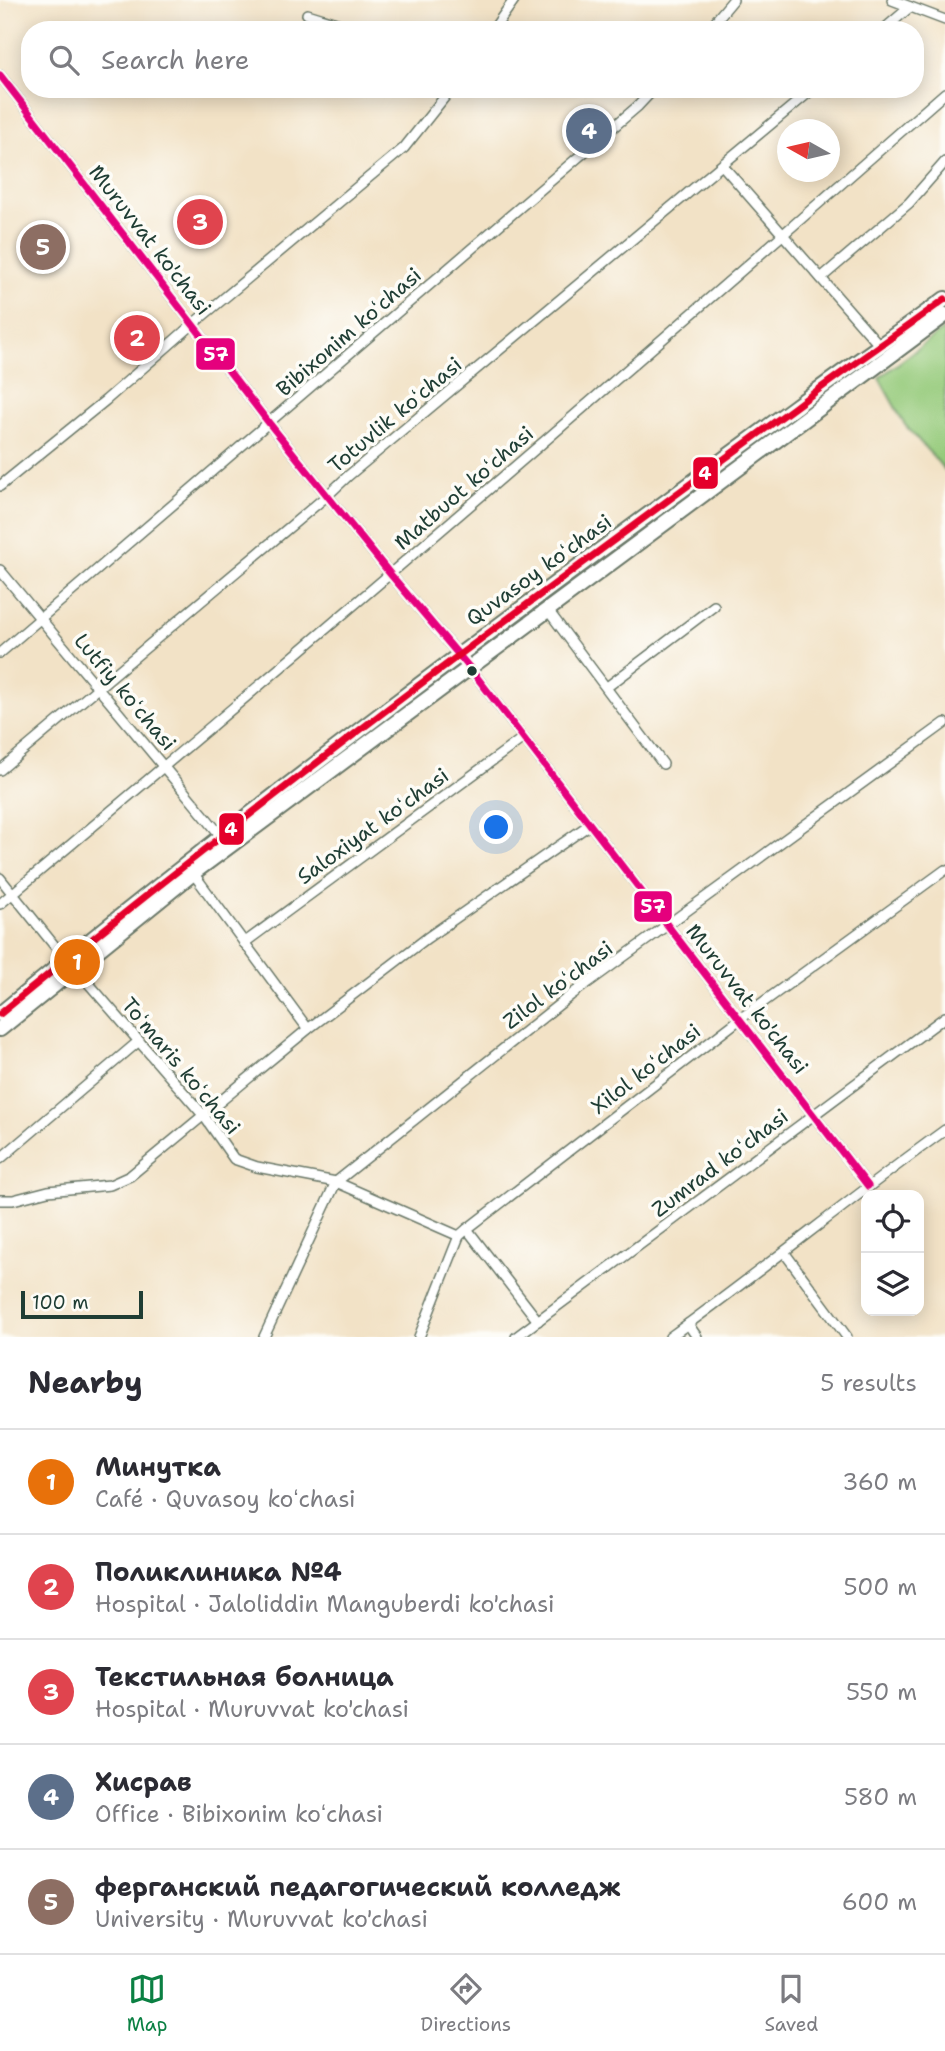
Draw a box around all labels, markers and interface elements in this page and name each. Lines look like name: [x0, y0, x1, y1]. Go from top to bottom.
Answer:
search box: [21, 21, 924, 98]
icon: search: [45, 41, 83, 79]
text: Search here: [101, 42, 250, 77]
pin: 4: [566, 105, 612, 157]
north arrow: [777, 119, 840, 182]
street label: Muruvvat ko'chasi: [82, 159, 218, 321]
pin: 3: [177, 196, 223, 248]
pin: 5: [20, 221, 66, 273]
street label: Bibixonim koʻchasi: [271, 261, 427, 403]
pin: 2: [114, 312, 160, 364]
line badge: 57: [195, 337, 236, 371]
text: 57: [204, 342, 228, 367]
street label: Totuvlik koʻchasi: [322, 351, 468, 479]
street label: Matbuot koʻchasi: [389, 420, 539, 556]
line badge: 4: [692, 456, 719, 490]
text: 4: [698, 461, 712, 486]
street label: Quvasoy koʻchasi: [461, 508, 617, 632]
street label: Lutfiy koʻchasi: [68, 627, 182, 757]
unlabelled marker: [465, 664, 479, 678]
street label: Saloxiyat koʻchasi: [291, 761, 455, 891]
your location: [479, 810, 513, 844]
line badge: 4: [218, 812, 245, 846]
text: 4: [224, 817, 238, 842]
line badge: 57: [633, 890, 673, 923]
text: 57: [641, 894, 665, 919]
street label: Muruvvat ko'chasi: [679, 918, 815, 1080]
street label: Zilol koʻchasi: [497, 934, 619, 1036]
pin: 1: [54, 936, 100, 988]
street label: Toʻmaris koʻchasi: [115, 991, 247, 1141]
street label: Xilol koʻchasi: [585, 1017, 707, 1121]
street label: Zumrad koʻchasi: [646, 1102, 794, 1224]
map controls: [861, 1190, 924, 1316]
button: locate: [861, 1190, 924, 1253]
button: layers: [861, 1253, 924, 1316]
scale bar: [21, 1288, 144, 1320]
text: 100 m: [32, 1290, 89, 1315]
text: Nearby: [28, 1362, 143, 1403]
text: 5 results: [820, 1368, 917, 1398]
text: Минутка: [95, 1449, 221, 1484]
text: 1: [46, 1467, 56, 1497]
text: 360 m: [842, 1467, 917, 1497]
text: Café · Quvasoy koʻchasi: [95, 1484, 356, 1514]
text: Поликлиника №4: [95, 1554, 342, 1589]
text: 2: [43, 1572, 59, 1602]
text: 500 m: [843, 1572, 917, 1602]
text: Hospital · Jaloliddin Manguberdi ko'chasi: [95, 1589, 555, 1619]
text: Текстильная болница: [95, 1659, 394, 1694]
text: 3: [43, 1677, 59, 1707]
text: 550 m: [846, 1677, 917, 1707]
text: Hospital · Muruvvat ko'chasi: [95, 1694, 409, 1724]
text: Хисрав: [95, 1764, 192, 1799]
text: 4: [43, 1782, 59, 1812]
text: 580 m: [844, 1782, 917, 1812]
text: Office · Bibixonim koʻchasi: [95, 1799, 383, 1829]
text: ферганский педагогический колледж: [95, 1869, 620, 1904]
text: 5: [44, 1887, 58, 1917]
text: 600 m: [842, 1887, 917, 1917]
text: University · Muruvvat ko'chasi: [95, 1904, 428, 1934]
tab: Map: [127, 1970, 167, 2037]
tab: Directions: [421, 1970, 511, 2037]
tab: Saved: [764, 1970, 818, 2037]

